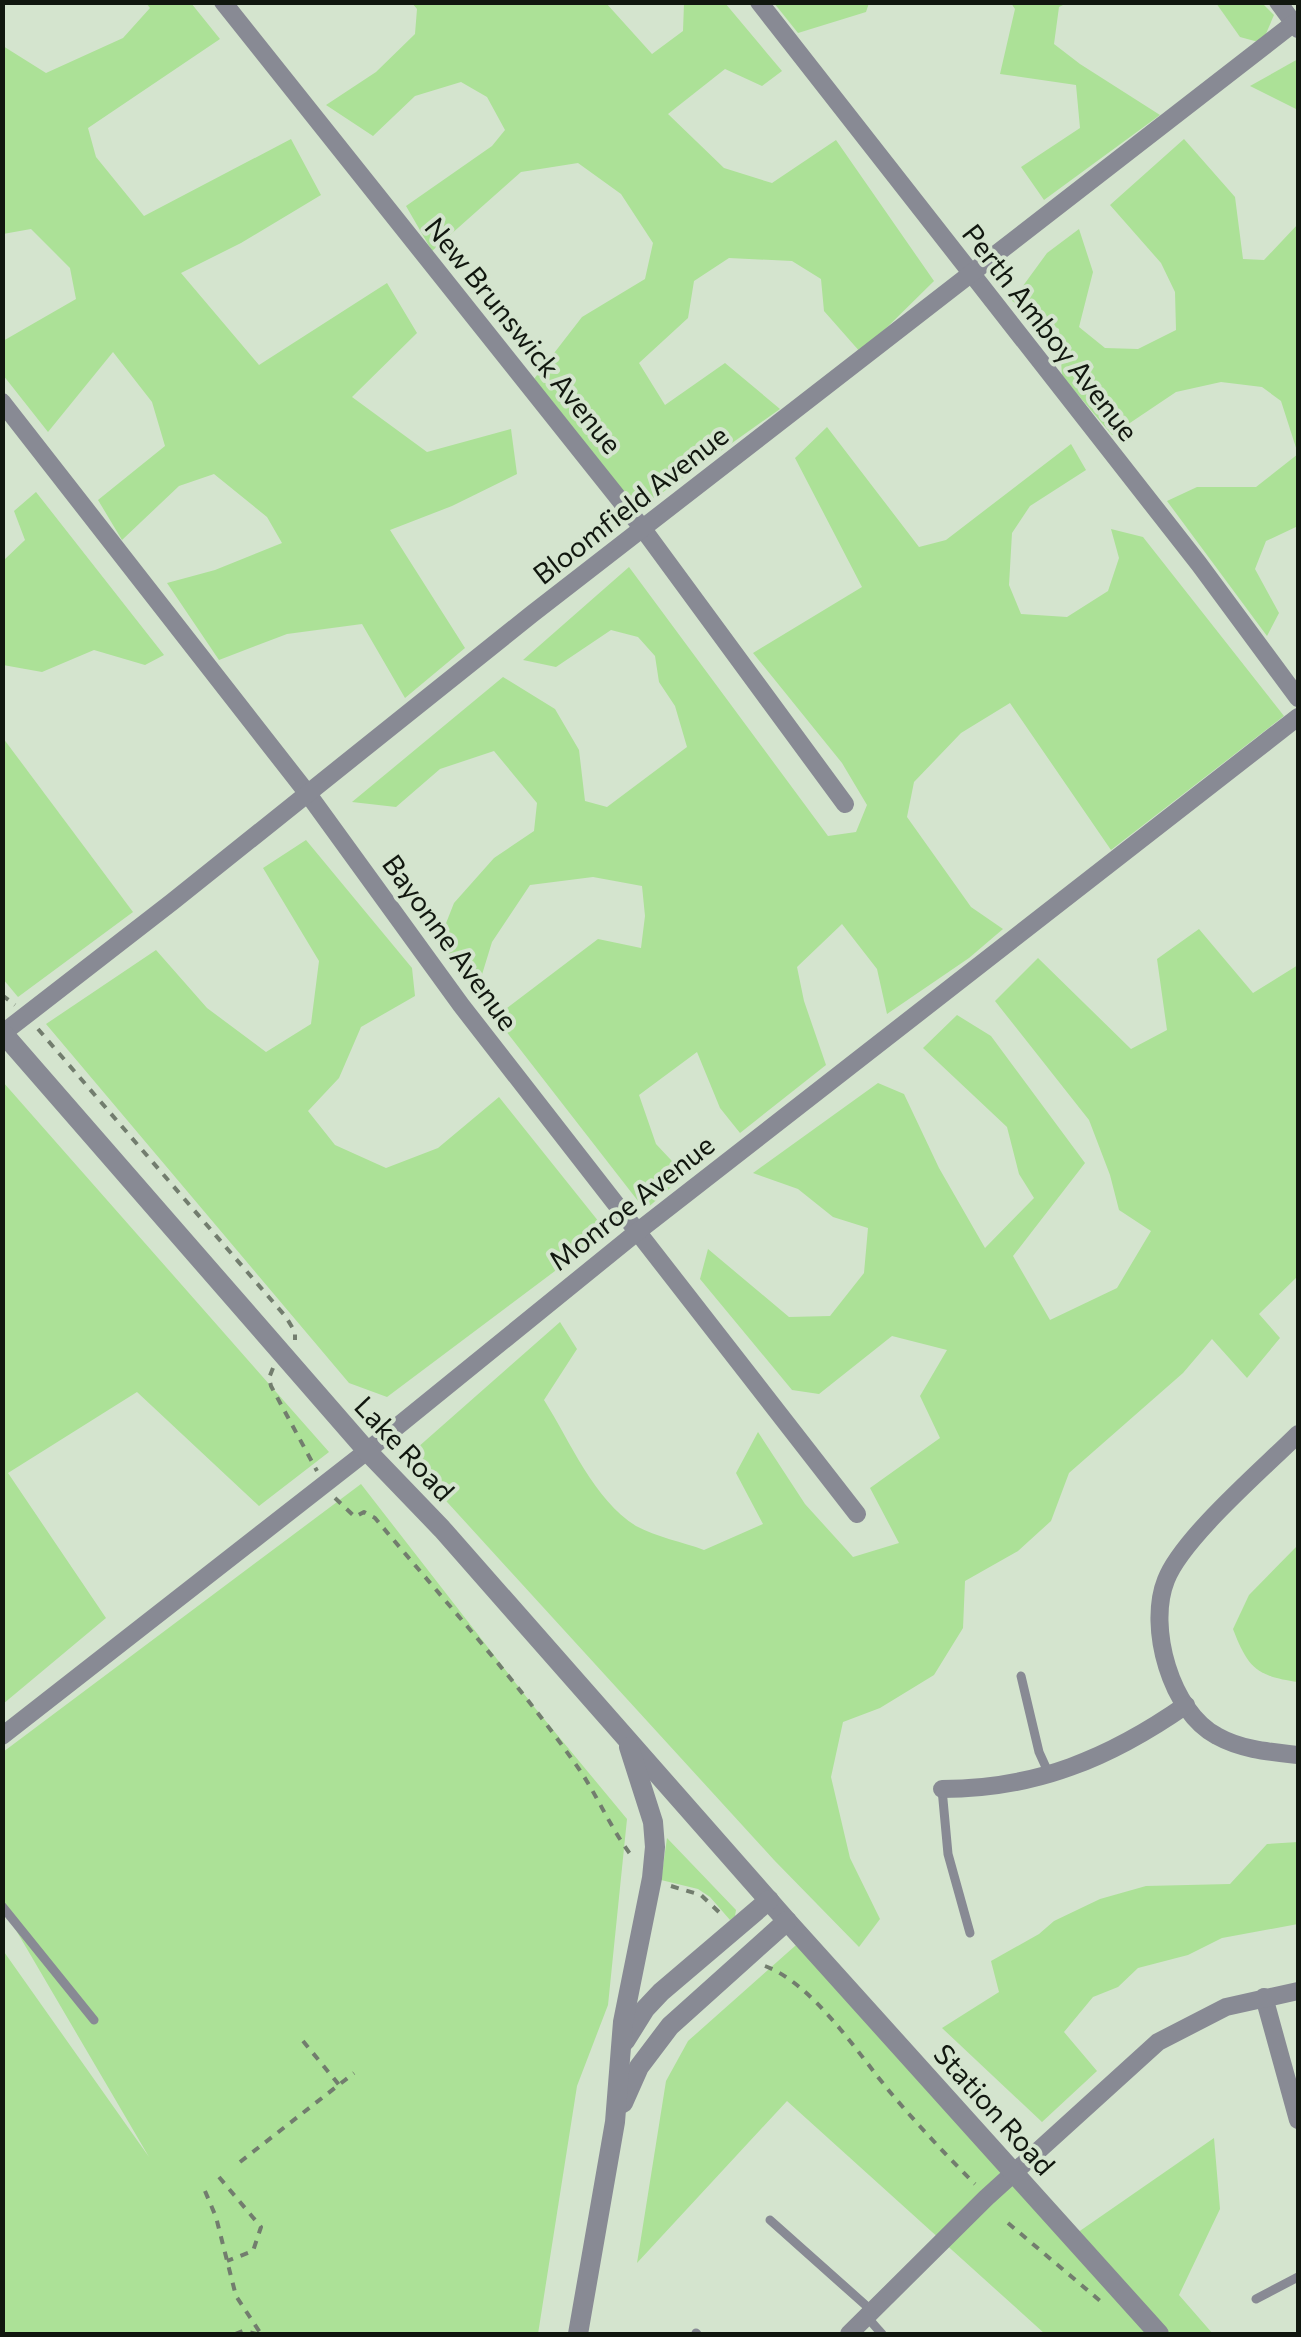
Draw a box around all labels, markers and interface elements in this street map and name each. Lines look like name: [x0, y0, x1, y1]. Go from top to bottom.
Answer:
street label: New Brunswick Avenue: [418, 210, 630, 460]
street label: Perth Amboy Avenue: [956, 217, 1146, 447]
street label: Bloomfield Avenue: [526, 417, 734, 591]
street label: Bayonne Avenue: [376, 848, 526, 1036]
street label: Monroe Avenue: [542, 1127, 720, 1277]
street label: Lake Road: [348, 1389, 462, 1507]
street label: Station Road: [927, 2037, 1063, 2181]

